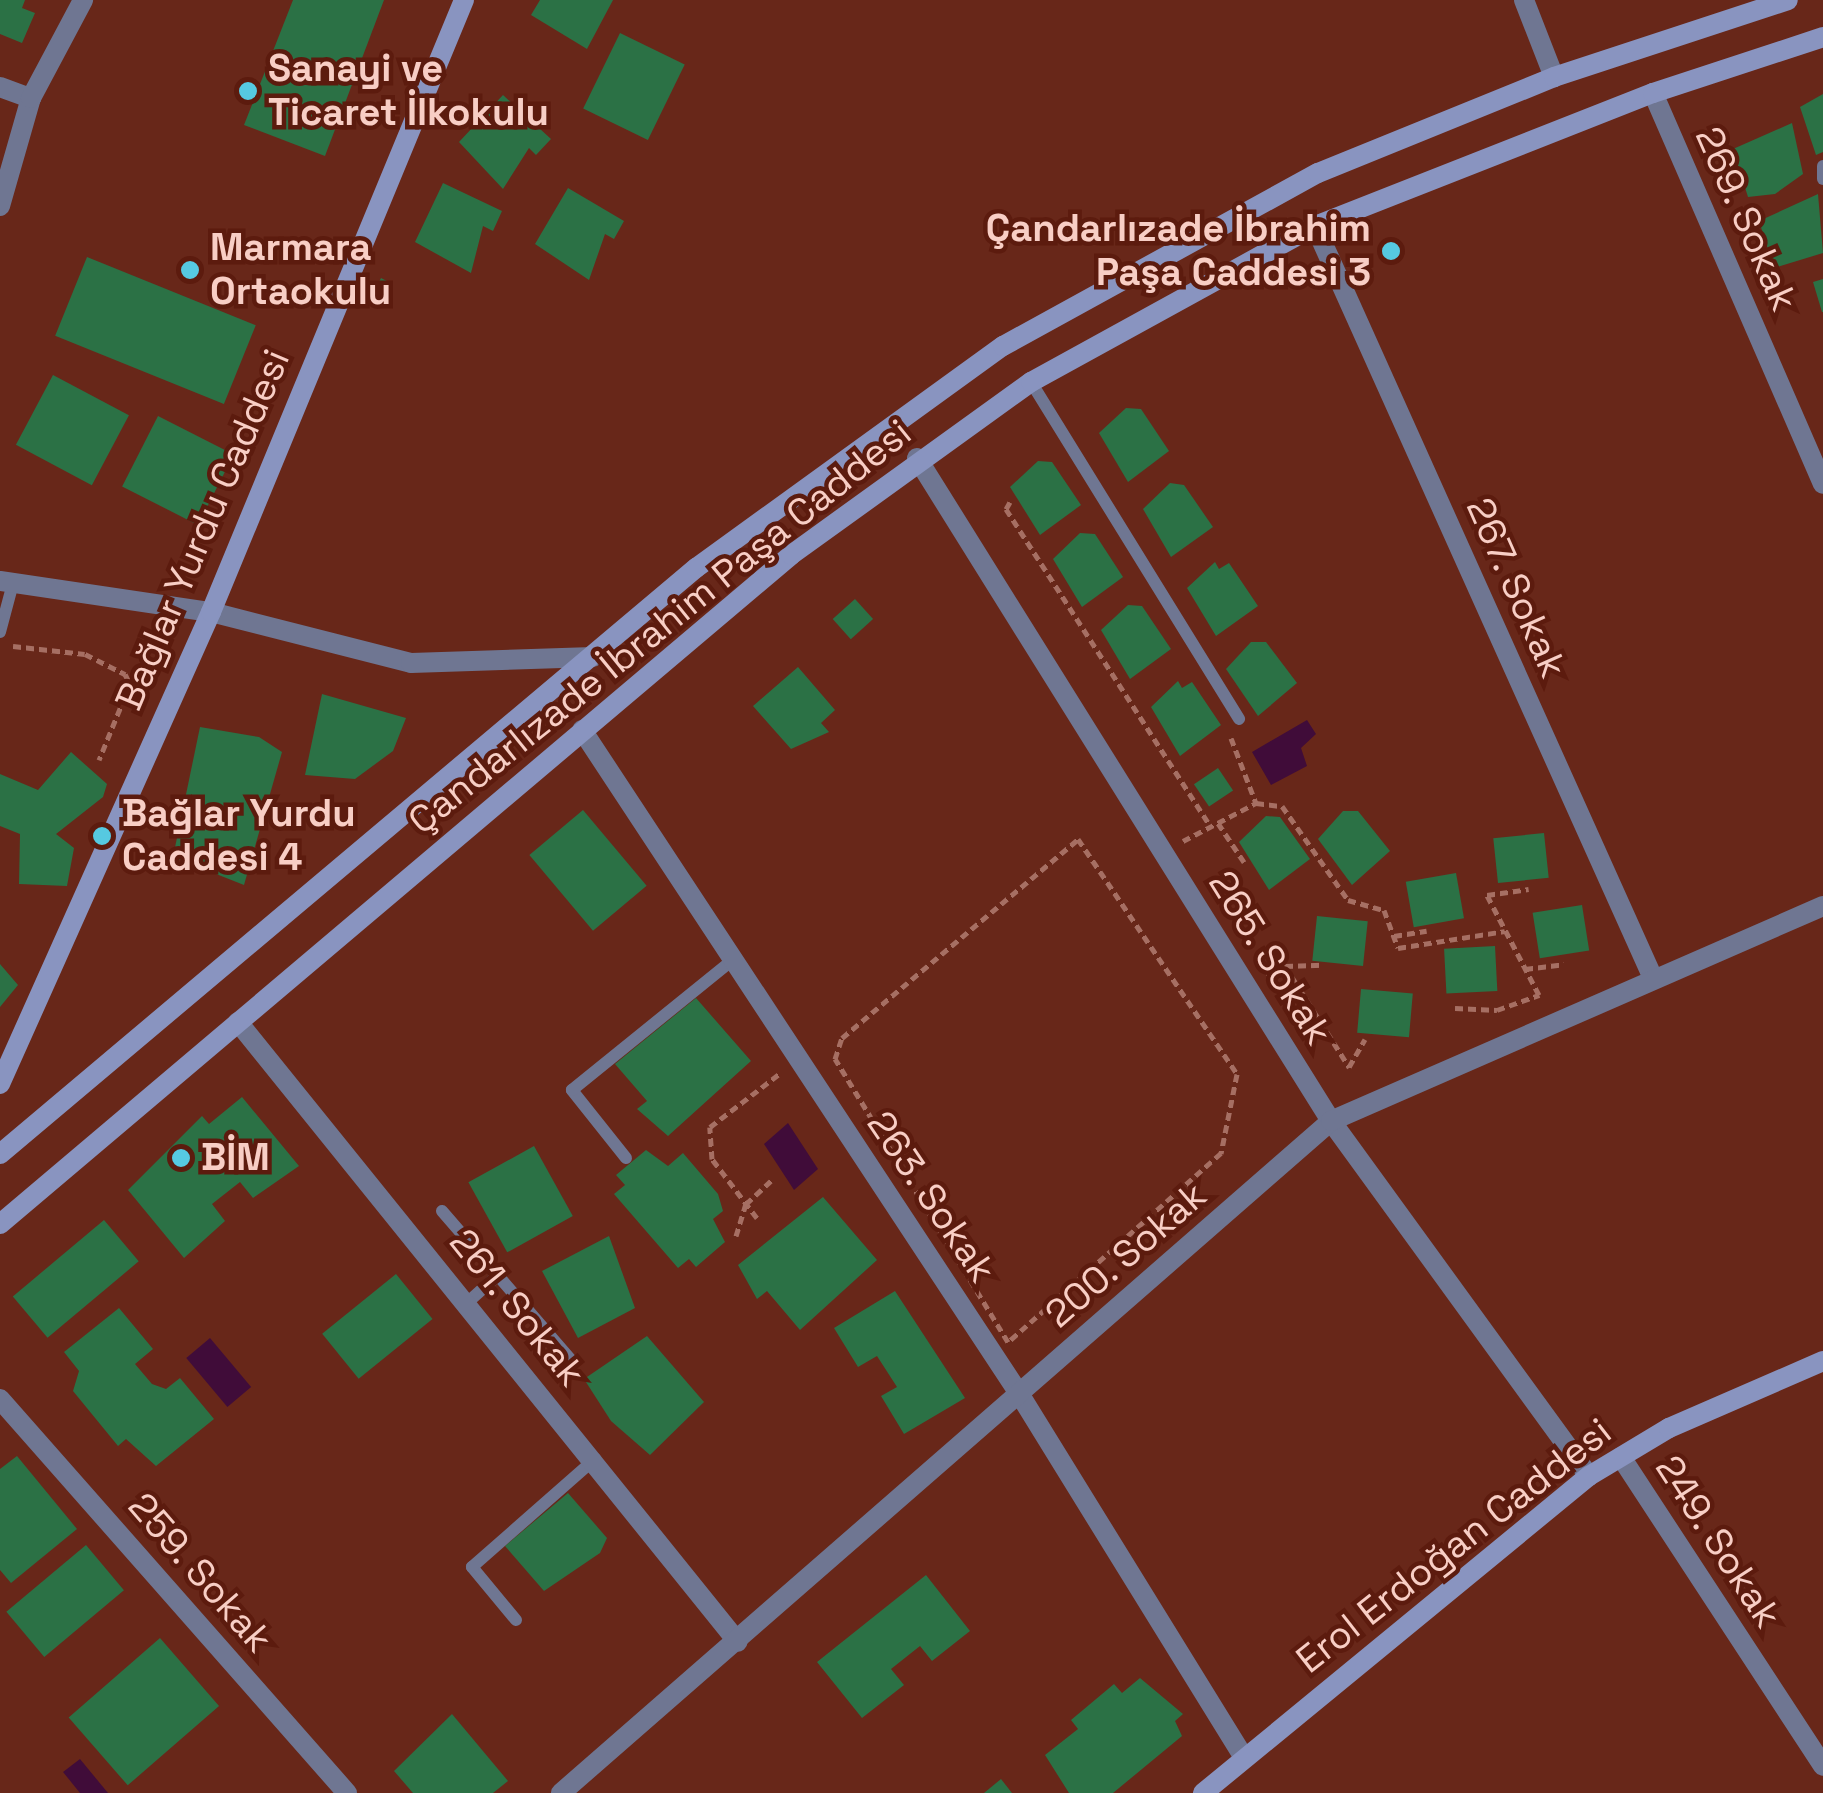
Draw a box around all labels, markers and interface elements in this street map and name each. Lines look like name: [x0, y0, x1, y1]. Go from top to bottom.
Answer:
place label: Sanayi ve Ticaret İlkokulu: [268, 46, 549, 136]
marker: Sanayi ve Ticaret İlkokulu: [237, 80, 259, 102]
street label: 269. Sokak: [1685, 119, 1807, 319]
place label: Çandarlızade İbrahim Paşa Caddesi 3: [986, 206, 1371, 296]
place label: Marmara Ortaokulu: [210, 225, 391, 314]
marker: Çandarlızade İbrahim Paşa Caddesi 3: [1380, 240, 1402, 262]
marker: Marmara Ortaokulu: [179, 259, 201, 281]
street label: Bağlar Yurdu Caddesi: [106, 343, 300, 717]
street label: Çandarlızade İbrahim Paşa Caddesi: [400, 410, 920, 844]
street label: 267. Sokak: [1456, 491, 1576, 685]
place label: Bağlar Yurdu Caddesi 4: [122, 791, 356, 881]
marker: Bağlar Yurdu Caddesi 4: [91, 825, 113, 847]
street label: 265. Sokak: [1198, 862, 1342, 1054]
street label: 263. Sokak: [857, 1102, 1005, 1292]
place label: BİM: [201, 1135, 270, 1181]
marker: BİM: [170, 1147, 192, 1169]
street label: 200. Sokak: [1036, 1172, 1216, 1338]
street label: 261. Sokak: [439, 1220, 595, 1396]
street label: Erol Erdoğan Caddesi: [1288, 1409, 1620, 1683]
street label: 249. Sokak: [1645, 1447, 1791, 1637]
street label: 259. Sokak: [118, 1484, 282, 1662]

